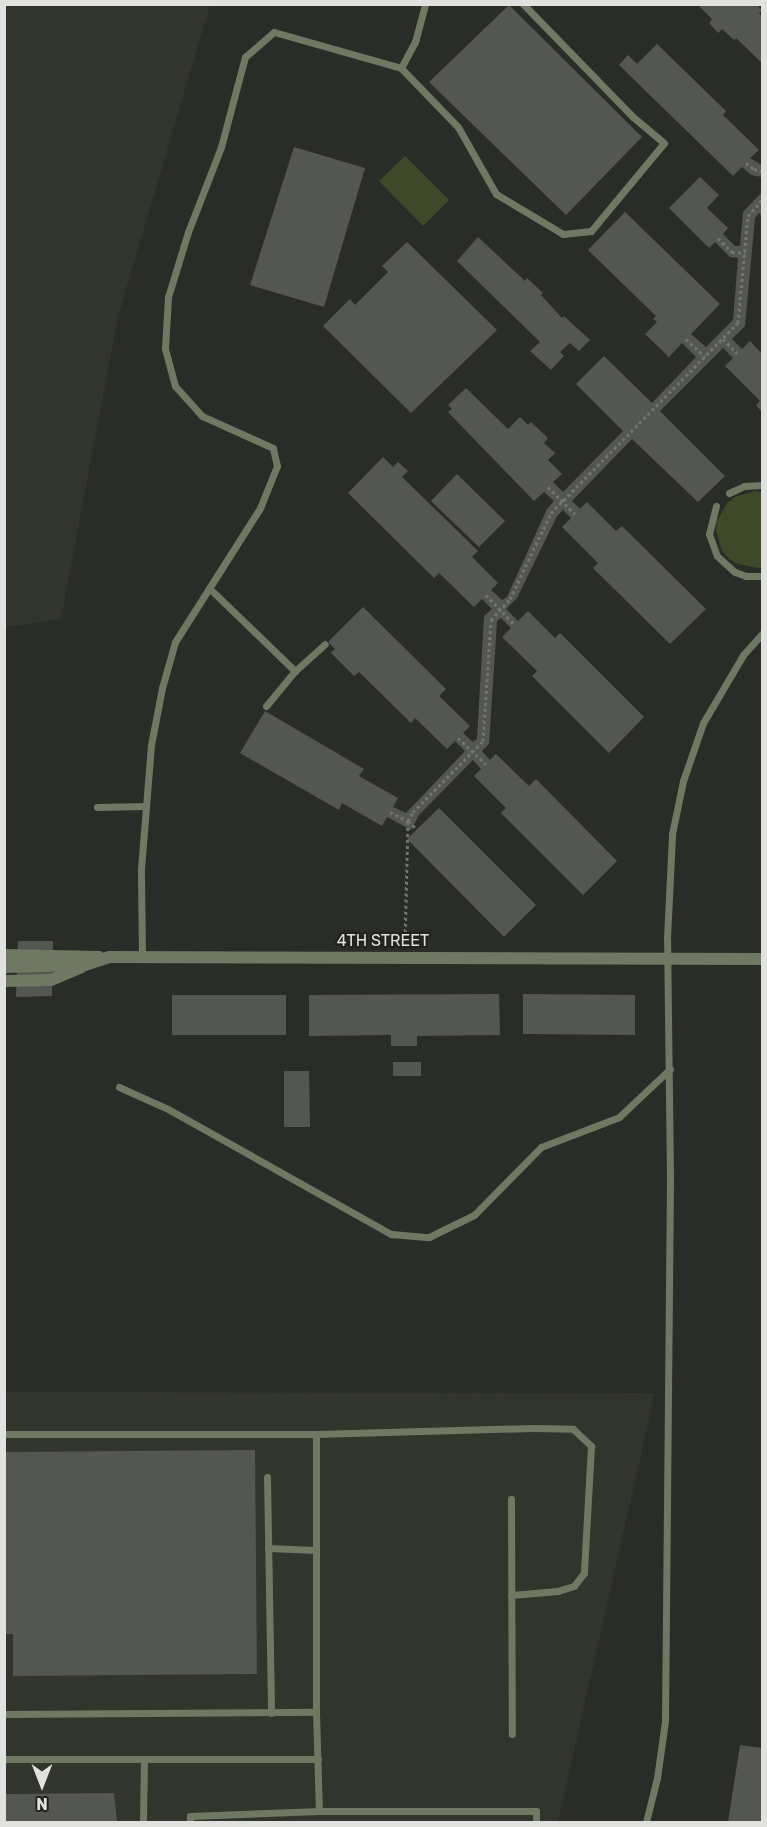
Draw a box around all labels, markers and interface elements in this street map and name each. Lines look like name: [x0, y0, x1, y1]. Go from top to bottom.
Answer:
street label: 4TH STREET: [337, 931, 429, 951]
north arrow: [12, 1755, 72, 1815]
text: N: [36, 1794, 48, 1813]

